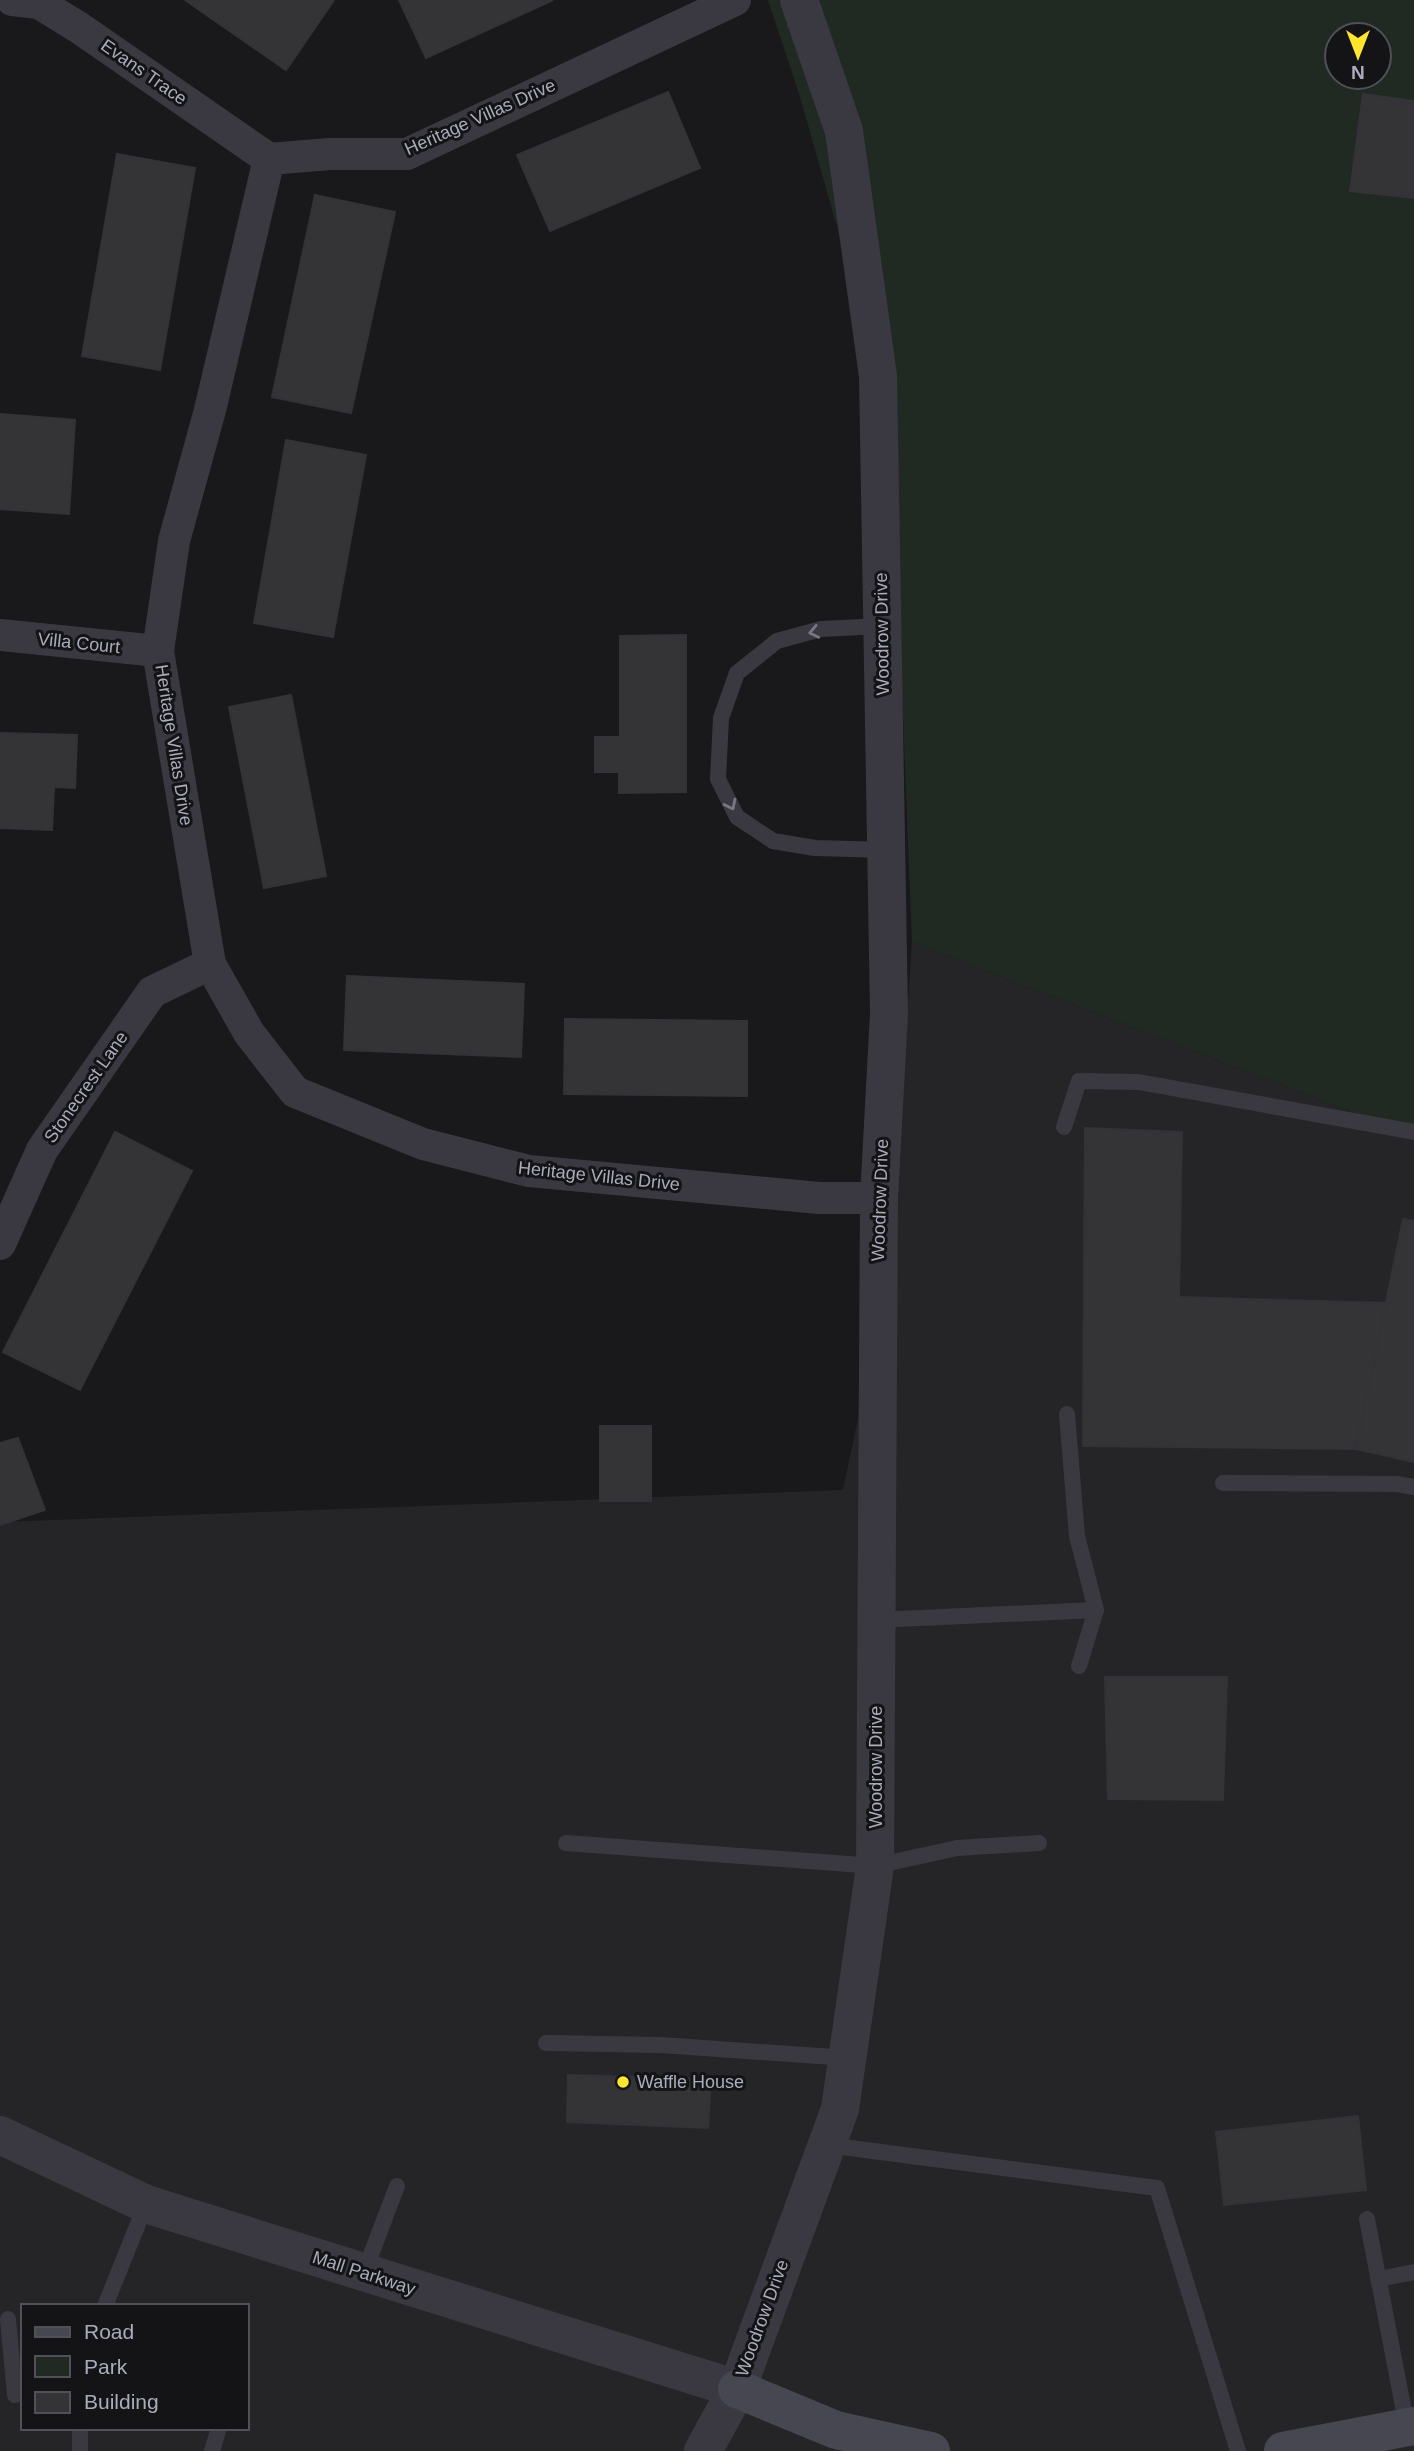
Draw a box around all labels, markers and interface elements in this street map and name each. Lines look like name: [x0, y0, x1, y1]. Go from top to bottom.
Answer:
north arrow: [1323, 21, 1393, 91]
street label: Evans Trace: [97, 35, 191, 109]
text: N: [1351, 62, 1365, 83]
street label: Heritage Villas Drive: [402, 75, 558, 159]
street label: Woodrow Drive: [871, 572, 893, 696]
one-way arrow: [808, 623, 820, 638]
street label: Villa Court: [37, 629, 121, 657]
street label: Heritage Villas Drive: [151, 663, 197, 827]
one-way arrow: [723, 798, 737, 810]
street label: Stonecrest Lane: [40, 1028, 132, 1146]
street label: Woodrow Drive: [868, 1138, 892, 1262]
street label: Heritage Villas Drive: [517, 1158, 681, 1194]
street label: Woodrow Drive: [866, 1706, 886, 1828]
place label: Waffle House: [637, 2072, 744, 2092]
marker: Waffle House: [615, 2074, 631, 2090]
street label: Mall Parkway: [310, 2247, 418, 2299]
street label: Woodrow Drive: [732, 2257, 792, 2379]
legend: [21, 2304, 248, 2430]
text: Road: [84, 2320, 134, 2343]
text: Park: [84, 2355, 128, 2378]
text: Building: [84, 2390, 159, 2413]

